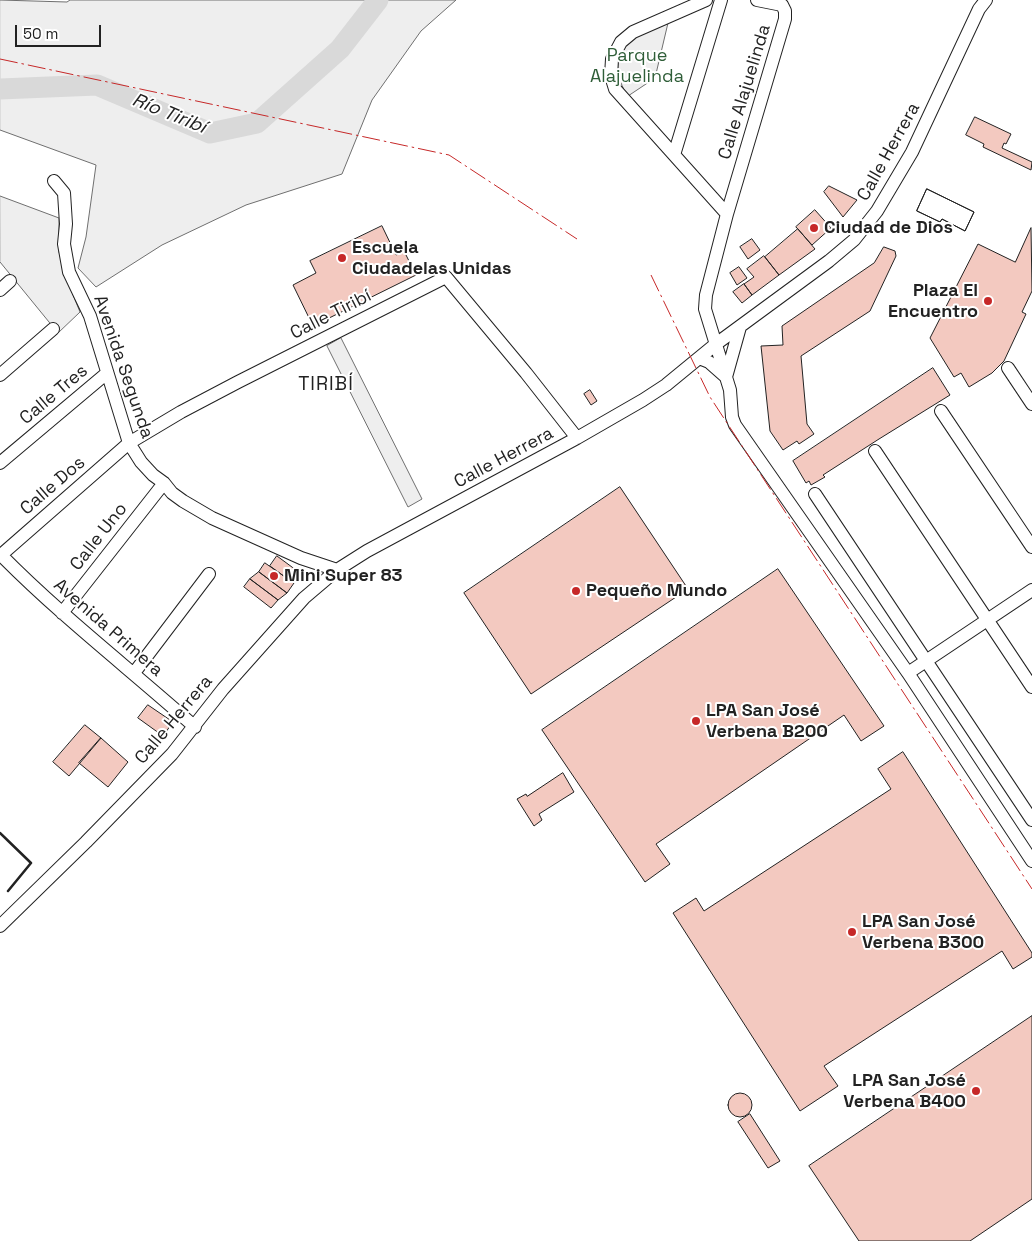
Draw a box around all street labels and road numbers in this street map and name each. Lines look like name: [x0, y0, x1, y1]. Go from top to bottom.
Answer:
street label: Calle Alajuelinda: [714, 22, 776, 162]
street label: Calle Herrera: [853, 99, 925, 205]
street label: Calle Tiribí: [287, 285, 375, 345]
street label: Avenida Segunda: [88, 292, 158, 442]
street label: Calle Tres: [16, 360, 92, 430]
street label: Calle Herrera: [451, 423, 557, 493]
street label: Calle Dos: [16, 452, 90, 520]
street label: Calle Uno: [66, 499, 132, 575]
street label: Avenida Primera: [49, 575, 167, 681]
street label: Calle Herrera: [131, 671, 217, 769]

